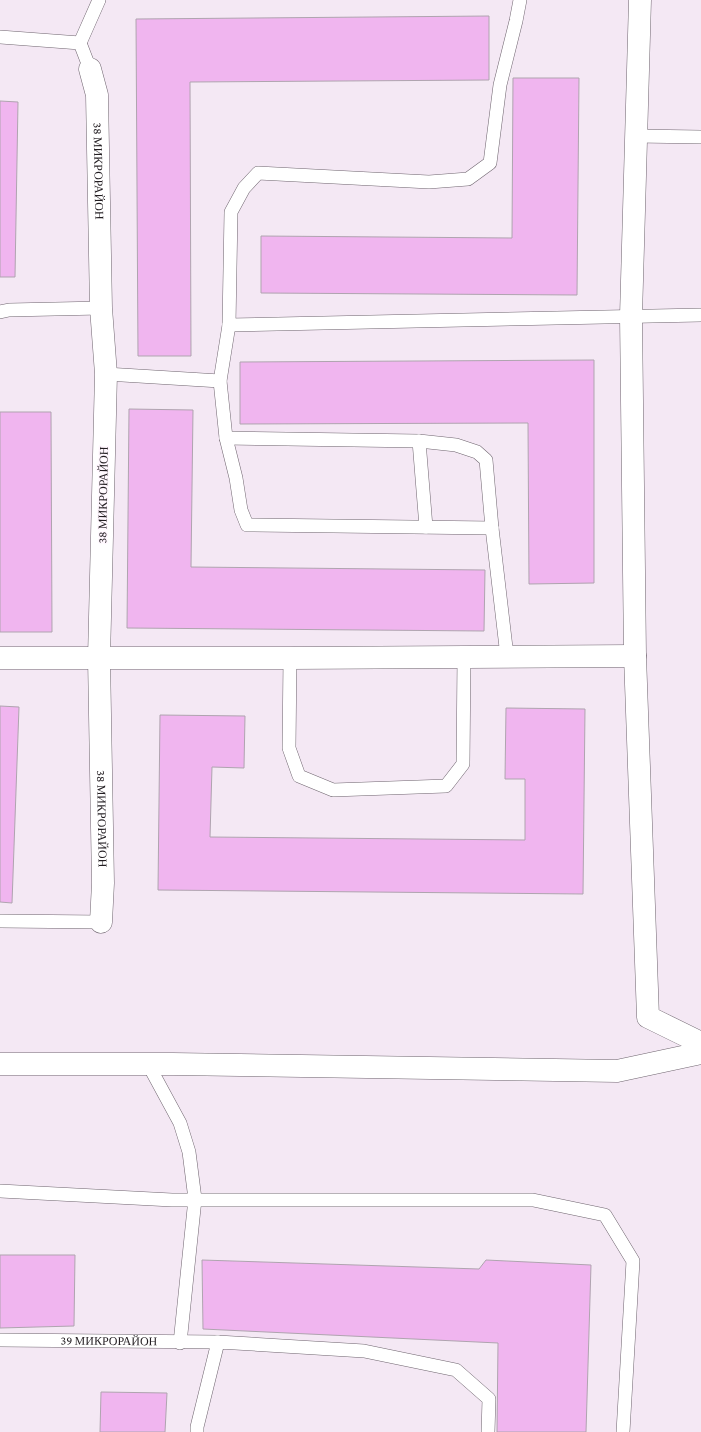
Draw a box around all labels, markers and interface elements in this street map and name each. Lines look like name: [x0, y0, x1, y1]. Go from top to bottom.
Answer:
street label: 38 МИКРОРАЙОН: [91, 122, 106, 220]
street label: 38 МИКРОРАЙОН: [95, 446, 111, 544]
street label: 38 МИКРОРАЙОН: [94, 770, 110, 868]
street label: 39 МИКРОРАЙОН: [61, 1334, 158, 1348]

